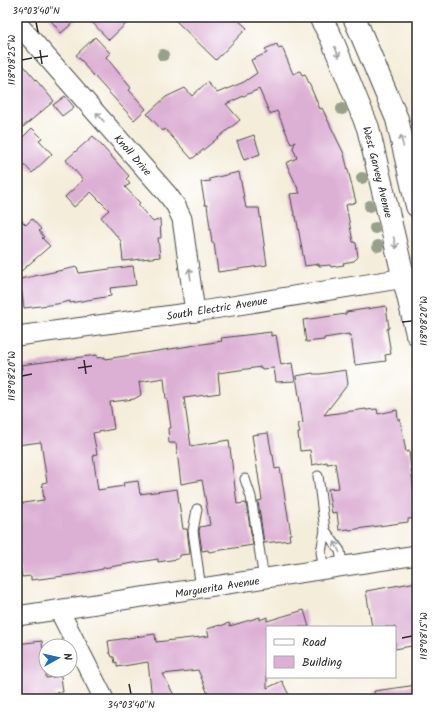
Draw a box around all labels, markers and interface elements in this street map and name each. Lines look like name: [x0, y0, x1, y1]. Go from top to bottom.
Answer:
text: 34°03'40"N: [12, 3, 60, 19]
text: 118°08'25"W: [4, 35, 20, 85]
one-way arrow: [333, 46, 341, 58]
one-way arrow: [96, 113, 105, 123]
street label: West Garvey Avenue: [357, 124, 397, 220]
street label: Knoll Drive: [109, 131, 156, 181]
one-way arrow: [397, 135, 405, 148]
one-way arrow: [391, 236, 399, 249]
one-way arrow: [186, 267, 194, 280]
street label: South Electric Avenue: [165, 292, 269, 326]
text: 118°08'20"W: [416, 296, 432, 346]
text: 118°08'20"W: [4, 351, 20, 401]
one-way arrow: [333, 541, 340, 553]
street label: Marguerita Avenue: [174, 572, 261, 604]
text: 118°08'15"W: [416, 612, 432, 660]
legend: [266, 626, 396, 678]
text: Road: [302, 633, 327, 652]
north arrow: [38, 638, 78, 678]
text: N: [58, 652, 76, 661]
text: Building: [302, 653, 342, 672]
text: 34°03'40"N: [107, 697, 155, 713]

